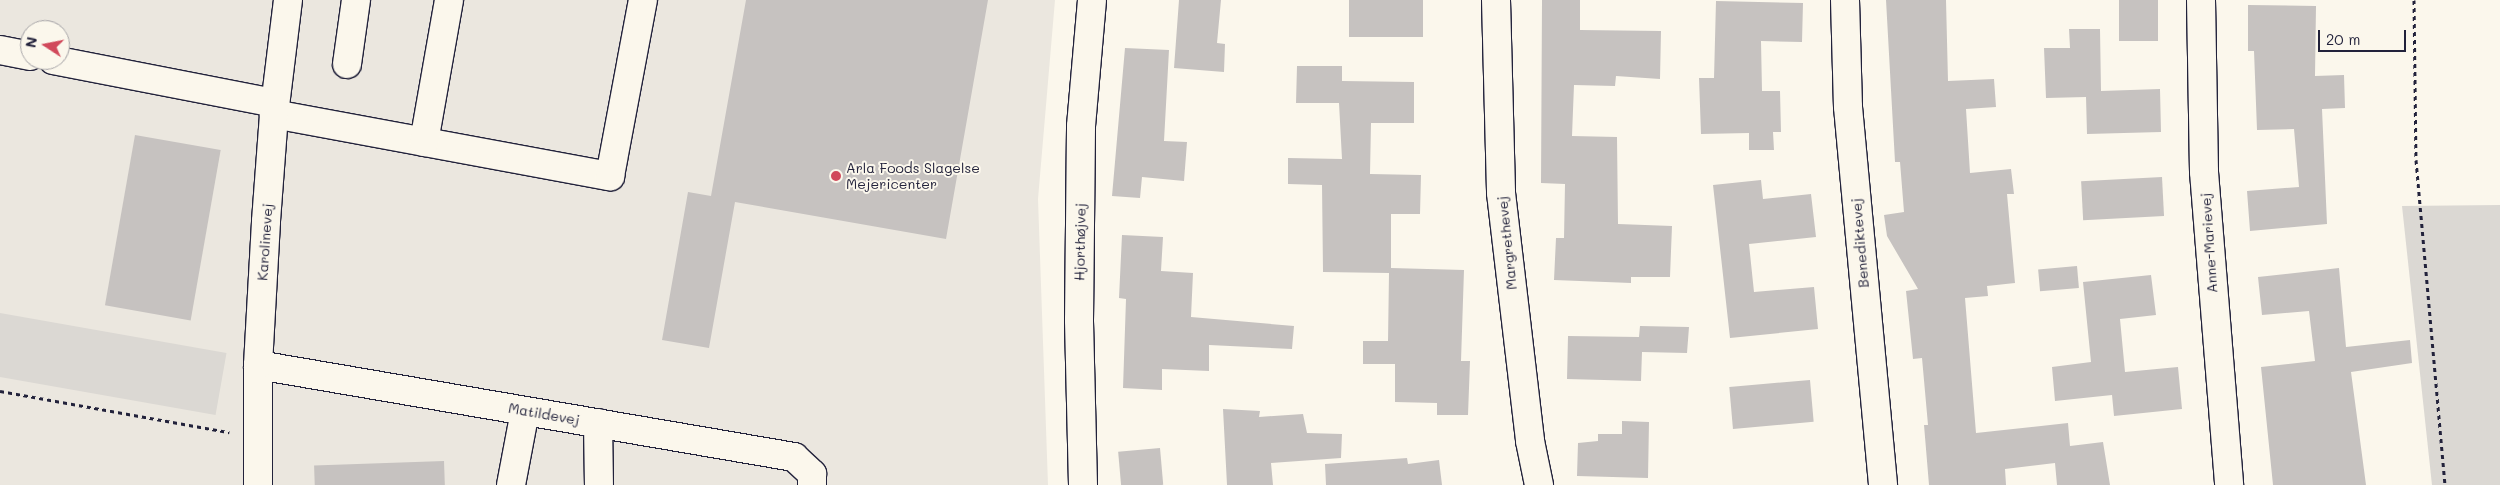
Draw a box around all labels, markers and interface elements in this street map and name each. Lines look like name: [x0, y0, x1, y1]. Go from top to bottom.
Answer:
north arrow: [20, 20, 70, 70]
scale bar: [2320, 20, 2408, 52]
text: 20 m: [2326, 29, 2360, 49]
text: N: [20, 35, 41, 49]
place label: Arla Foods Slagelse Mejericenter: [846, 160, 980, 192]
marker: Arla Foods Slagelse Mejericenter: [830, 170, 842, 182]
street label: Anne-Marievej: [2197, 192, 2221, 294]
street label: Margrethevej: [1494, 195, 1520, 291]
street label: Benediktevej: [1848, 197, 1872, 289]
street label: Karolinevej: [254, 203, 276, 281]
street label: Hjorthøjvej: [1071, 203, 1089, 281]
street label: Matildevej: [507, 399, 581, 429]

